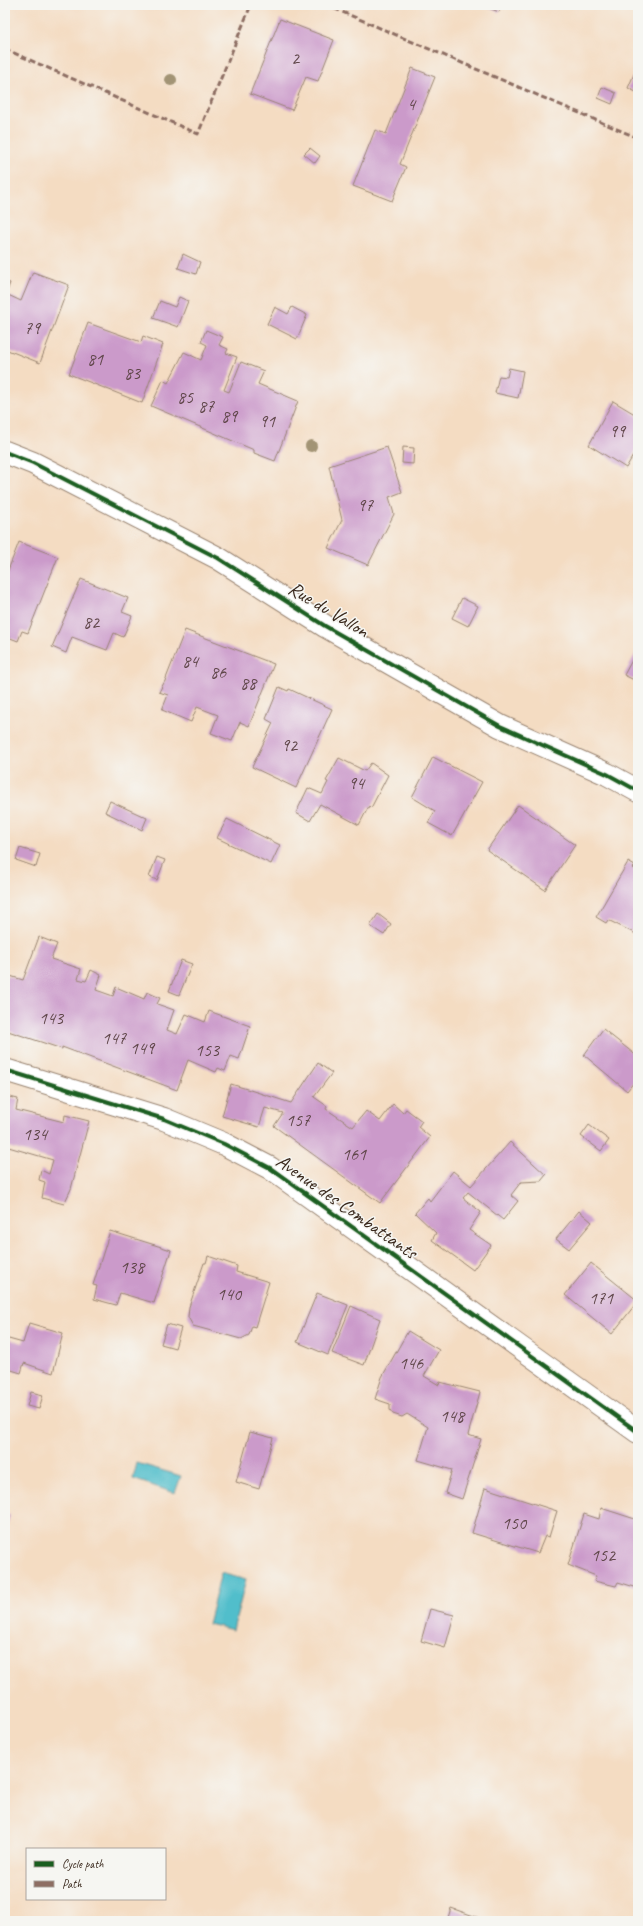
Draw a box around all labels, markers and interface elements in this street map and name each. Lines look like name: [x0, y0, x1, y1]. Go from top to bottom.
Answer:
house number: 2: [291, 47, 301, 69]
house number: 4: [407, 93, 417, 115]
house number: 79: [24, 317, 42, 339]
house number: 81: [87, 348, 104, 370]
house number: 83: [124, 362, 142, 384]
house number: 85: [177, 386, 194, 408]
house number: 87: [198, 395, 215, 417]
house number: 89: [221, 405, 239, 427]
house number: 91: [259, 410, 276, 432]
house number: 99: [609, 420, 627, 442]
house number: 97: [357, 494, 374, 516]
street label: Rue du Vallon: [284, 576, 374, 644]
house number: 82: [83, 611, 101, 633]
house number: 84: [182, 650, 200, 672]
house number: 86: [210, 661, 227, 683]
house number: 88: [240, 672, 258, 694]
house number: 92: [281, 734, 299, 756]
house number: 94: [348, 772, 366, 794]
house number: 143: [39, 1007, 65, 1029]
house number: 147: [102, 1027, 127, 1049]
house number: 149: [130, 1037, 156, 1059]
house number: 153: [195, 1039, 221, 1061]
house number: 157: [286, 1109, 311, 1131]
house number: 134: [23, 1123, 49, 1145]
house number: 161: [342, 1143, 367, 1165]
street label: Avenue des Combattants: [271, 1148, 424, 1266]
house number: 138: [120, 1256, 146, 1278]
house number: 140: [217, 1283, 243, 1305]
house number: 171: [589, 1287, 614, 1309]
house number: 146: [399, 1352, 424, 1374]
house number: 148: [440, 1405, 466, 1427]
house number: 150: [502, 1512, 528, 1534]
house number: 152: [591, 1544, 617, 1566]
legend: [26, 1848, 166, 1900]
text: Cycle path: [62, 1856, 104, 1872]
text: Path: [62, 1876, 82, 1892]

